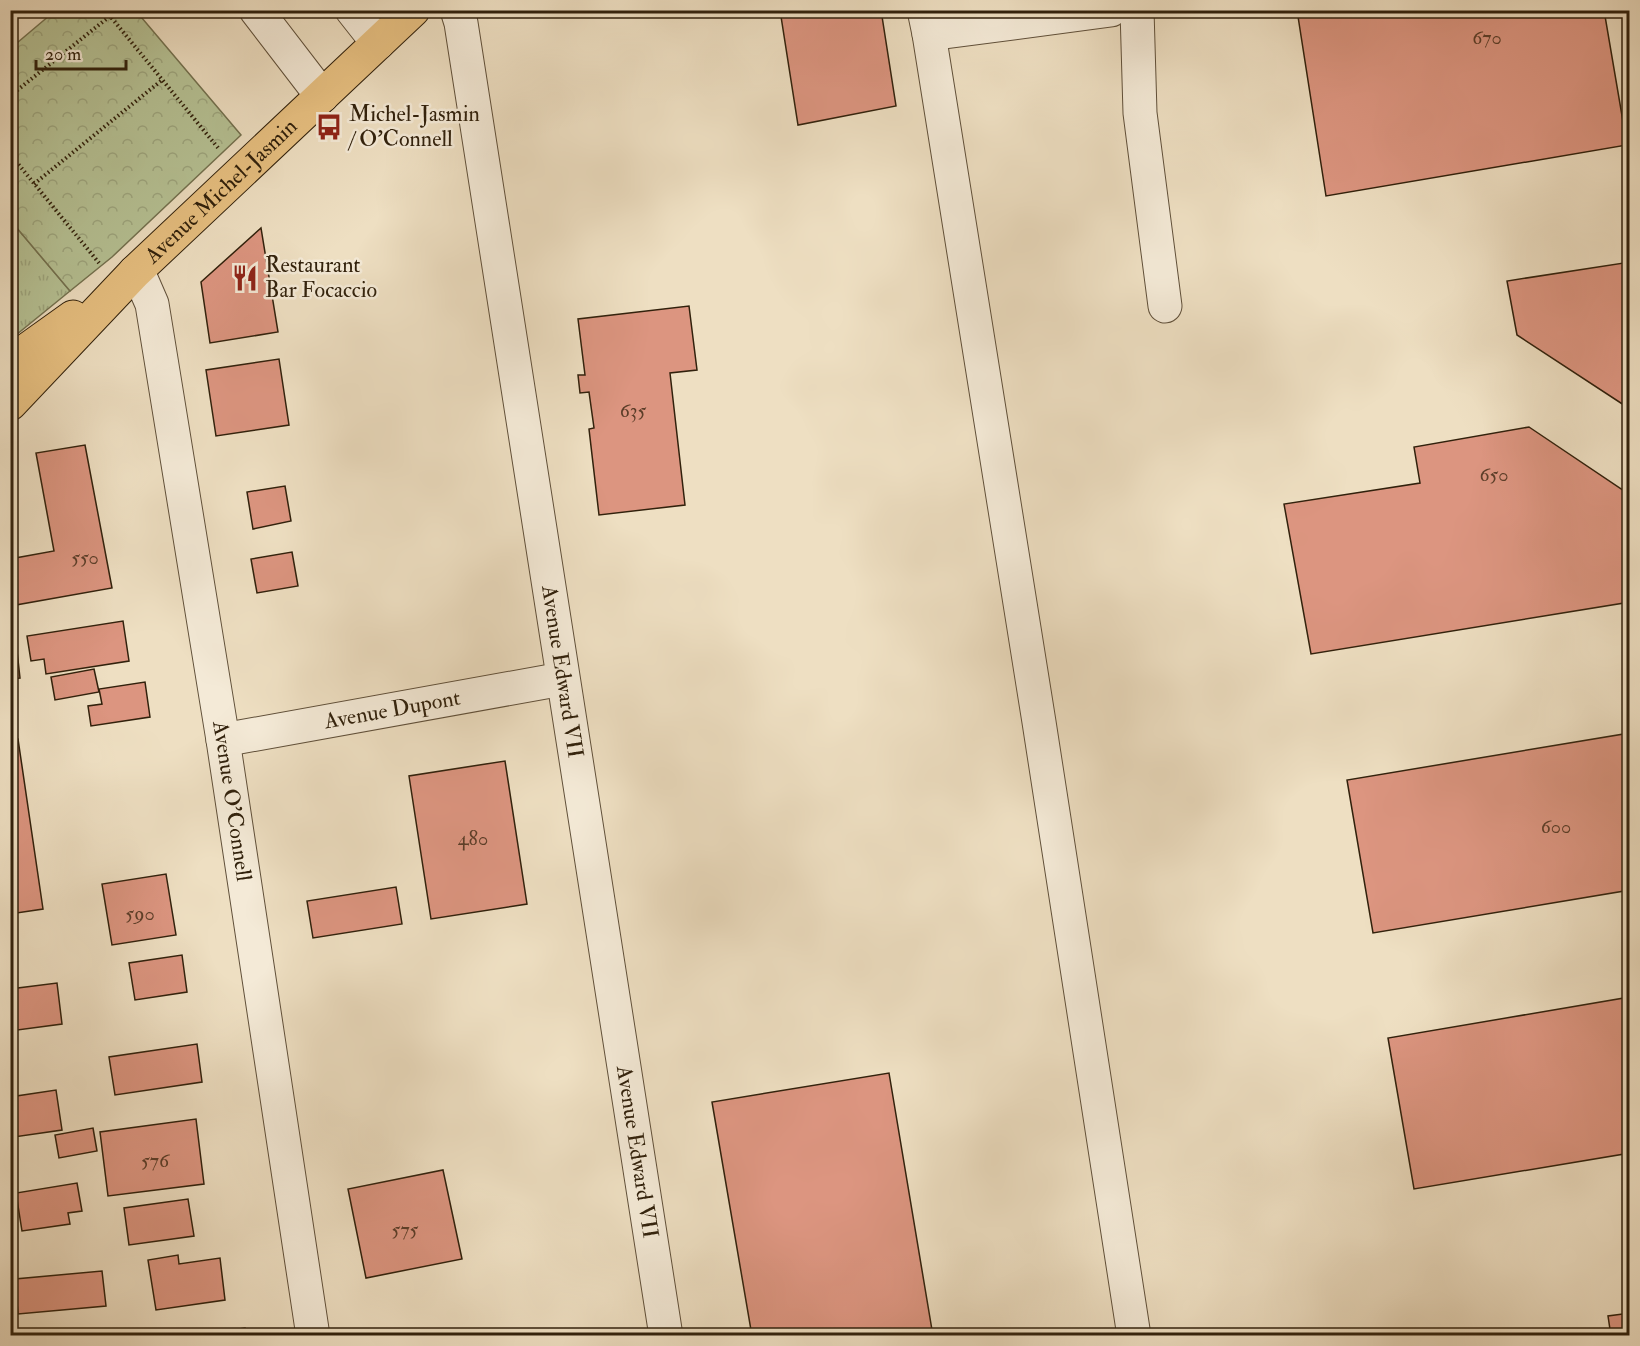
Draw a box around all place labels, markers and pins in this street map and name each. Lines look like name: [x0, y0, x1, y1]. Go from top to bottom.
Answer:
place label: Michel-Jasmin / O'Connell: [347, 100, 480, 153]
bus stop icon: Michel-Jasmin / O'Connell: [314, 112, 344, 142]
place label: Restaurant Bar Focaccio: [265, 251, 377, 304]
restaurant icon: Restaurant Bar Focaccio: [230, 263, 260, 293]

